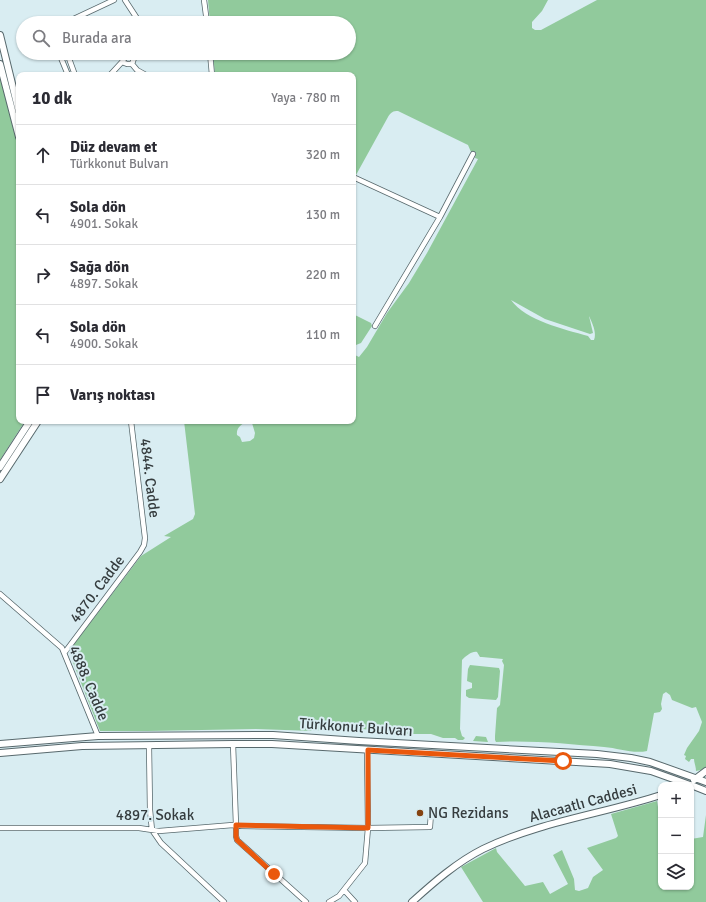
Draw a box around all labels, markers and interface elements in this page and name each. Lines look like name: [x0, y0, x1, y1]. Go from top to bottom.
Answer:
search box: [16, 16, 356, 60]
icon: search: [30, 27, 52, 49]
text: Burada ara: [62, 29, 132, 47]
text: 10 dk: [32, 88, 72, 109]
text: Yaya · 780 m: [271, 90, 340, 106]
text: Düz devam et: [70, 138, 157, 156]
icon: ahead: [32, 144, 54, 166]
text: 320 m: [306, 147, 340, 163]
text: Türkkonut Bulvarı: [70, 156, 169, 172]
text: Sola dön: [70, 198, 126, 216]
icon: left: [32, 204, 54, 226]
text: 130 m: [306, 207, 340, 223]
text: 4901. Sokak: [70, 216, 138, 232]
text: Sağa dön: [70, 258, 129, 276]
icon: right: [32, 264, 54, 286]
text: 220 m: [306, 267, 340, 283]
text: 4897. Sokak: [70, 276, 138, 292]
text: Sola dön: [70, 318, 126, 336]
icon: left: [32, 324, 54, 346]
text: 110 m: [306, 327, 340, 343]
text: 4900. Sokak: [70, 336, 138, 352]
icon: arrive: [32, 384, 54, 406]
text: Varış noktası: [70, 386, 155, 404]
street label: 4844. Cadde: [136, 437, 164, 519]
street label: 4870. Cadde: [66, 552, 128, 626]
street label: 4888. Cadde: [65, 643, 113, 723]
street label: Türkkonut Bulvarı: [299, 714, 413, 740]
route start: [554, 752, 572, 770]
street label: Alacaatlı Caddesi: [527, 780, 639, 826]
map controls: [658, 782, 694, 890]
button: +: [658, 782, 694, 818]
place label: NG Rezidans: [428, 804, 509, 822]
street label: 4897. Sokak: [116, 806, 195, 824]
marker: NG Rezidans: [415, 808, 425, 818]
button: −: [658, 818, 694, 854]
button: layers: [658, 854, 694, 890]
route end: [265, 865, 283, 883]

